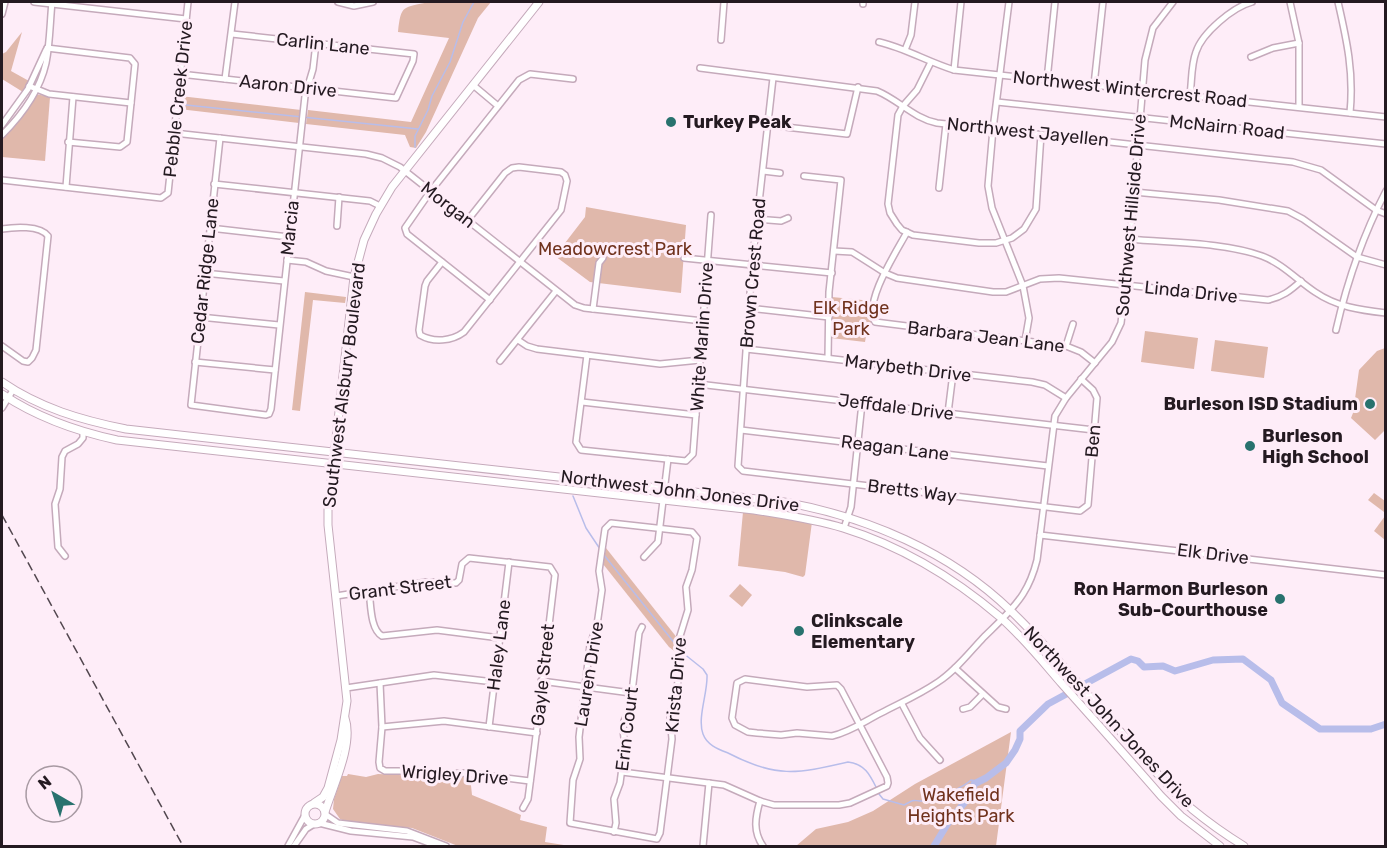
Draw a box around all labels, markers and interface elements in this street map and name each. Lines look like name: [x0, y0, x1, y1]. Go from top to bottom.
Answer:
street label: Pebble Creek Drive: [159, 20, 197, 178]
street label: Carlin Lane: [275, 28, 371, 60]
street label: Northwest Wintercrest Road: [1012, 66, 1248, 112]
street label: Aaron Drive: [238, 70, 338, 102]
street label: McNairn Road: [1168, 110, 1286, 144]
place label: Turkey Peak: [683, 111, 792, 133]
street label: Northwest Jayellen: [946, 113, 1110, 151]
street label: Southwest Hillside Drive: [1111, 113, 1151, 317]
marker: Turkey Peak: [664, 115, 678, 129]
street label: Morgan: [416, 177, 480, 233]
street label: Cedar Ridge Lane: [186, 197, 224, 345]
street label: Brown Crest Road: [735, 197, 771, 349]
street label: Marcia: [276, 199, 304, 257]
park label: Meadowcrest Park: [538, 238, 693, 260]
street label: Southwest Alsbury Boulevard: [318, 261, 370, 509]
street label: White Marlin Drive: [686, 262, 718, 412]
street label: Linda Drive: [1143, 276, 1239, 308]
park label: Elk Ridge Park: [813, 297, 889, 340]
street label: Barbara Jean Lane: [906, 316, 1066, 358]
street label: Marybeth Drive: [843, 349, 973, 387]
street label: Jeffdale Drive: [837, 389, 955, 425]
place label: Burleson ISD Stadium: [1163, 393, 1358, 415]
marker: Burleson ISD Stadium: [1363, 397, 1377, 411]
street label: Ben: [1081, 424, 1105, 458]
place label: Burleson High School: [1262, 425, 1369, 468]
street label: Reagan Lane: [840, 430, 950, 466]
marker: Burleson High School: [1243, 439, 1257, 453]
street label: Northwest John Jones Drive: [559, 465, 801, 517]
street label: Bretts Way: [866, 475, 958, 507]
street label: Elk Drive: [1176, 539, 1250, 569]
street label: Grant Street: [347, 571, 453, 605]
place label: Ron Harmon Burleson Sub-Courthouse: [1073, 578, 1268, 621]
marker: Ron Harmon Burleson Sub-Courthouse: [1273, 592, 1287, 606]
street label: Haley Lane: [482, 598, 516, 692]
place label: Clinkscale Elementary: [811, 610, 915, 653]
street label: Lauren Drive: [570, 620, 608, 728]
street label: Northwest John Jones Drive: [1019, 622, 1199, 812]
street label: Gayle Street: [527, 623, 559, 727]
marker: Clinkscale Elementary: [792, 624, 806, 638]
street label: Krista Drive: [661, 636, 691, 734]
street label: Erin Court: [611, 686, 643, 772]
street label: Wrigley Drive: [401, 760, 509, 790]
north arrow: [24, 764, 84, 824]
text: N: [34, 772, 55, 794]
park label: Wakefield Heights Park: [908, 784, 1015, 827]

